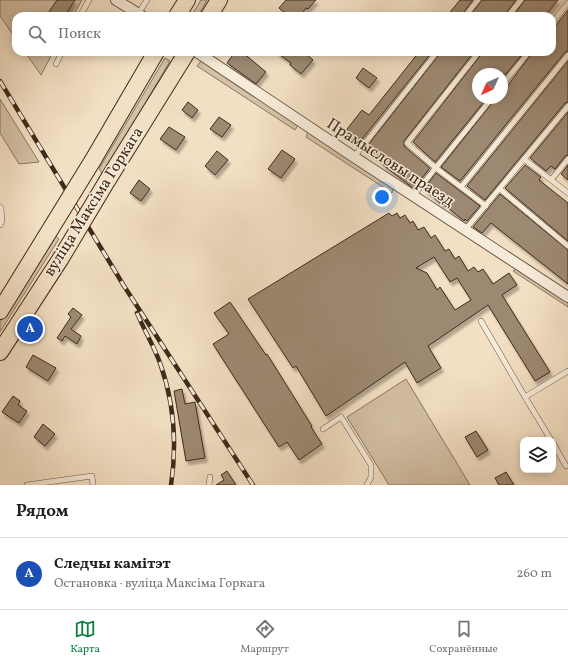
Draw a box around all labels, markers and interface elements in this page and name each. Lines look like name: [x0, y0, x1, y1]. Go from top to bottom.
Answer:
search box: [12, 12, 556, 56]
icon: search: [26, 23, 48, 45]
text: Поиск: [58, 24, 101, 45]
north arrow: [472, 68, 508, 104]
street label: Прамысловы праезд: [322, 113, 458, 213]
street label: вуліца Максіма Горкага: [39, 123, 149, 281]
your location: [372, 187, 392, 207]
pin: A: [17, 314, 43, 344]
map controls: [520, 437, 556, 473]
button: layers: [520, 437, 556, 473]
text: Рядом: [16, 500, 69, 523]
text: Следчы камітэт: [54, 554, 171, 575]
text: A: [24, 565, 34, 583]
text: 260 m: [517, 565, 552, 583]
text: Остановка · вуліца Максіма Горкага: [54, 575, 265, 593]
tab: Карта: [70, 618, 100, 657]
tab: Маршрут: [240, 618, 289, 657]
tab: Сохранённые: [429, 618, 498, 657]

